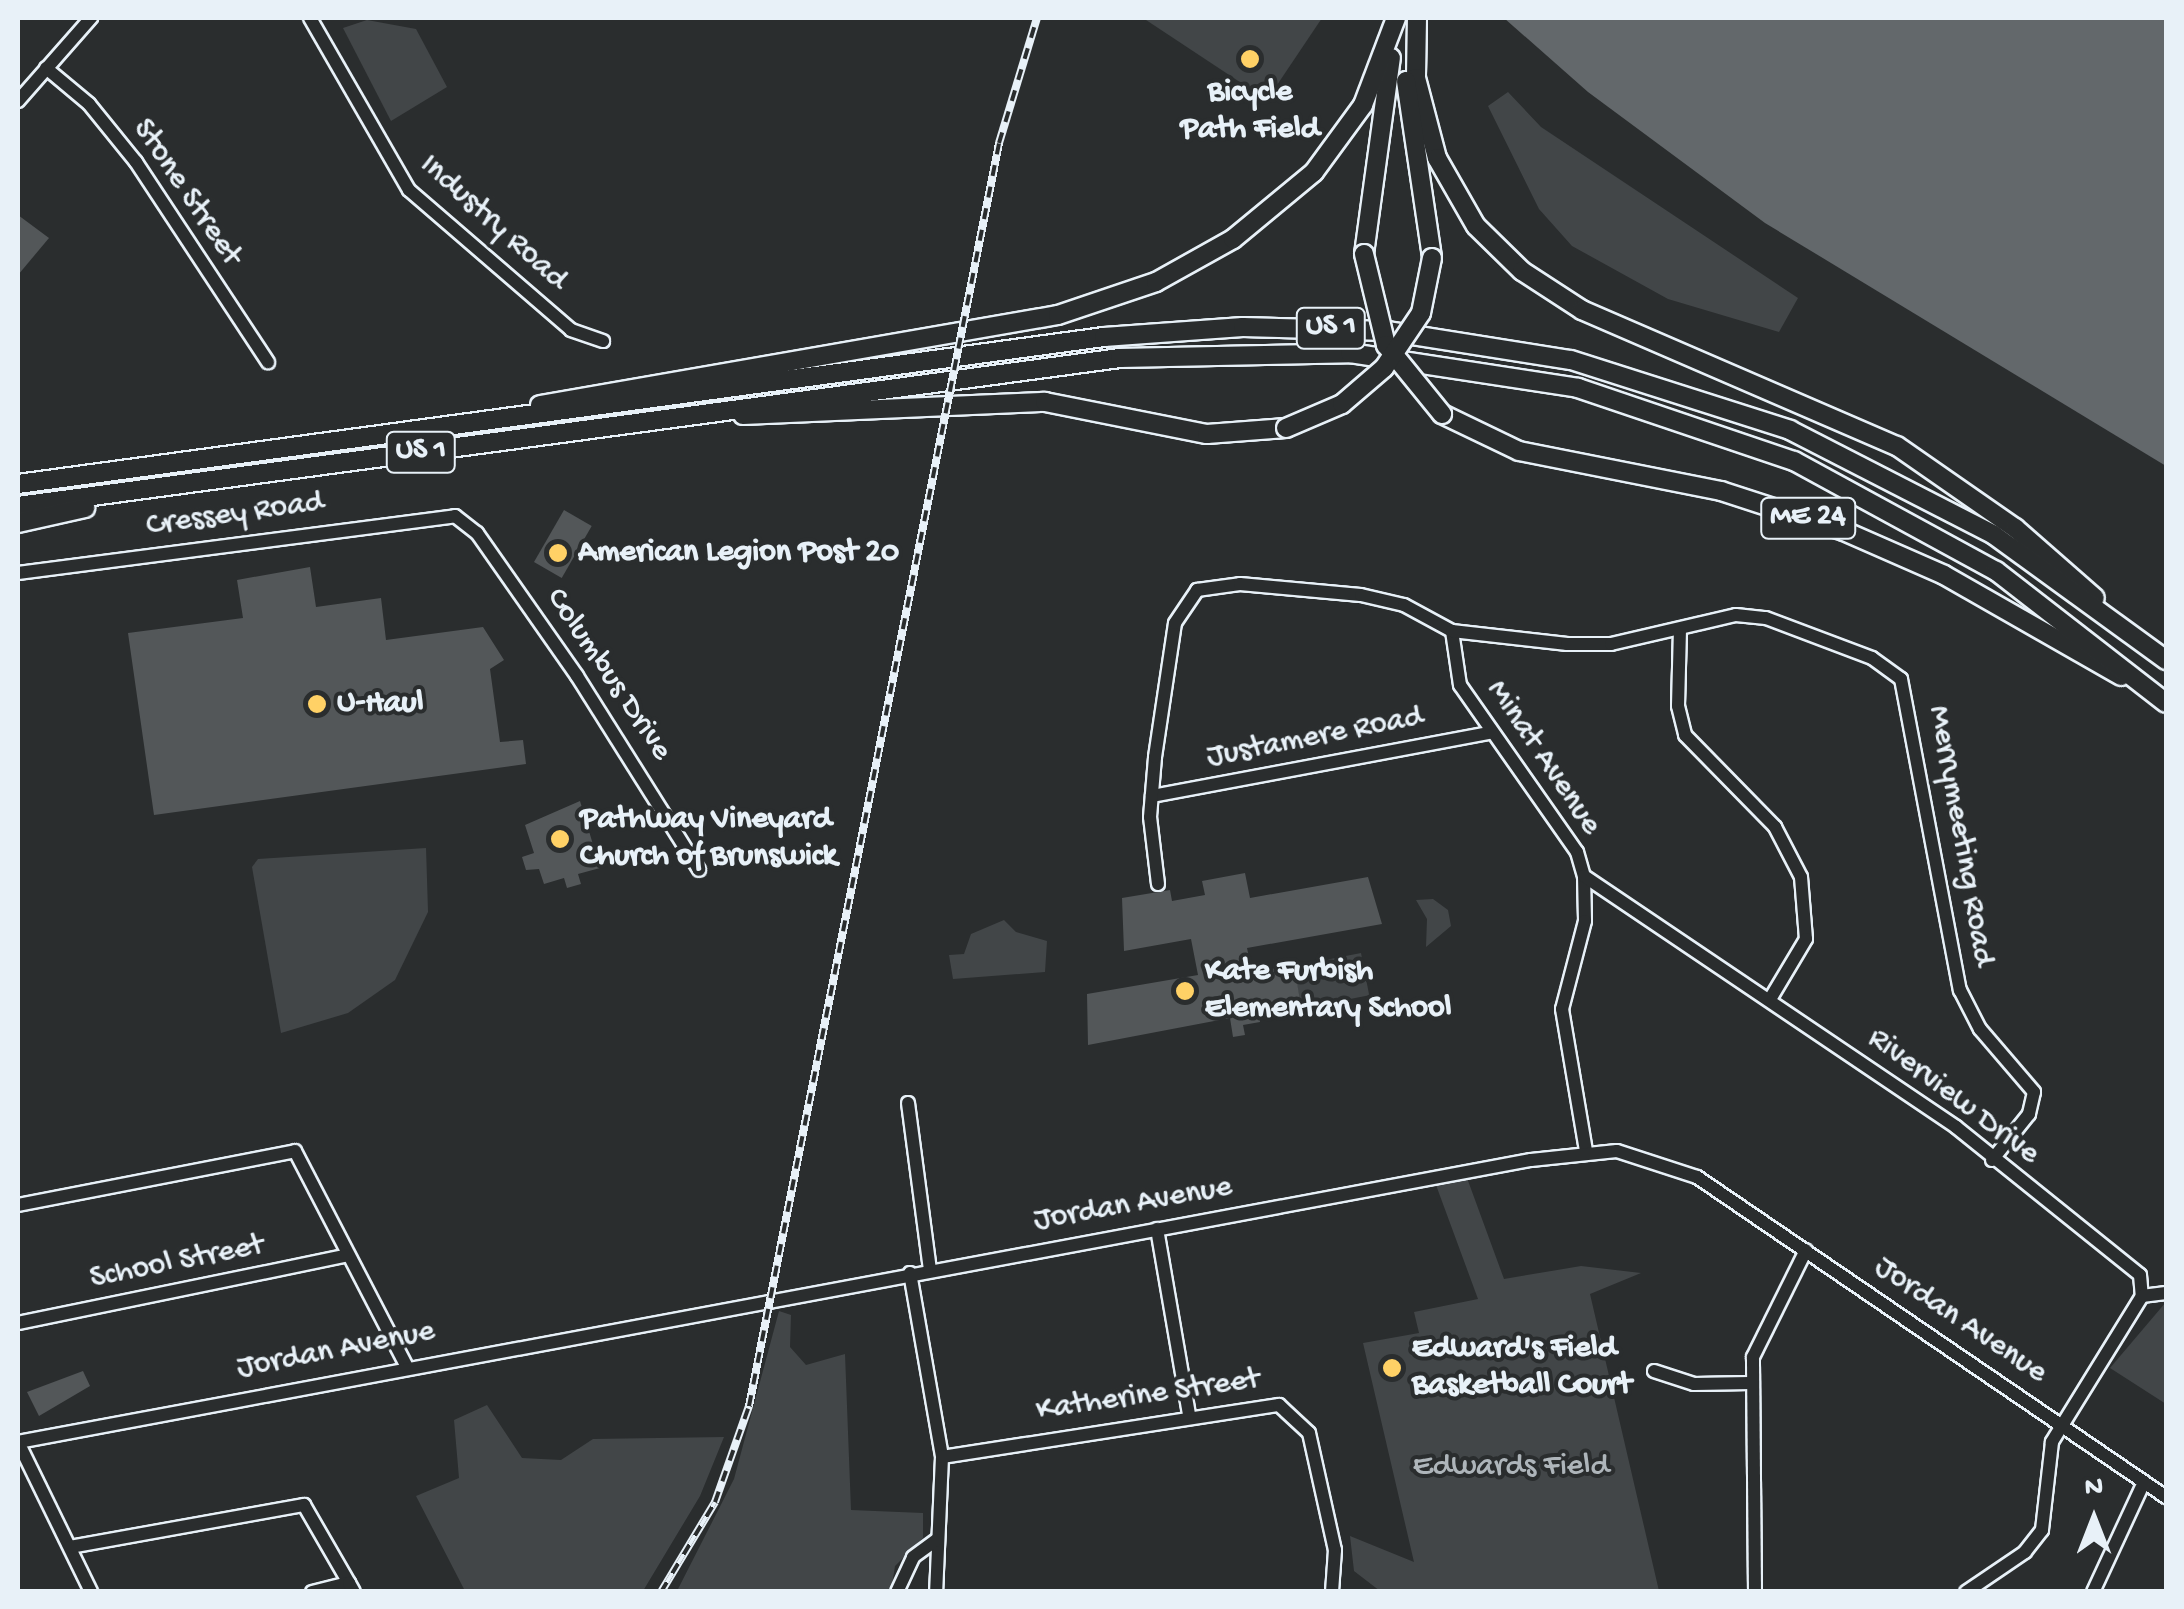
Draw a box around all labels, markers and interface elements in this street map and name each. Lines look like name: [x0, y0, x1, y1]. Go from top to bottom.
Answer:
marker: Bicycle Path Field: [1239, 48, 1261, 70]
place label: Bicycle Path Field: [1181, 75, 1319, 150]
street label: Stone Street: [123, 112, 249, 274]
street label: Industry Road: [411, 146, 575, 300]
road number: US 1: [1294, 303, 1368, 353]
road number: US 1: [384, 427, 458, 477]
street label: Cressey Road: [144, 484, 326, 546]
road number: ME 24: [1758, 493, 1858, 543]
place label: American Legion Post 20: [578, 534, 899, 572]
marker: American Legion Post 20: [547, 542, 569, 564]
street label: Columbus Drive: [536, 581, 680, 769]
street label: Minat Avenue: [1477, 673, 1609, 843]
place label: U-Haul: [337, 685, 424, 723]
marker: U-Haul: [306, 693, 328, 715]
street label: Justamere Road: [1204, 698, 1426, 778]
street label: Merrymeeting Road: [1918, 703, 2002, 969]
place label: Pathway Vineyard Church of Brunswick: [580, 802, 837, 877]
marker: Pathway Vineyard Church of Brunswick: [549, 828, 571, 850]
place label: Kate Furbish Elementary School: [1205, 954, 1452, 1029]
marker: Kate Furbish Elementary School: [1174, 980, 1196, 1002]
street label: Riverview Drive: [1859, 1020, 2047, 1174]
street label: Jordan Avenue: [1031, 1169, 1235, 1241]
street label: School Street: [87, 1227, 267, 1299]
street label: Jordan Avenue: [1866, 1249, 2054, 1393]
street label: Jordan Avenue: [234, 1313, 438, 1389]
place label: Edward's Field Basketball Court: [1412, 1331, 1631, 1406]
marker: Edward's Field Basketball Court: [1381, 1357, 1403, 1379]
street label: Katherine Street: [1034, 1361, 1262, 1431]
park label: Edwards Field: [1413, 1448, 1609, 1486]
north arrow: [2044, 1469, 2144, 1569]
text: N: [2085, 1472, 2103, 1505]

